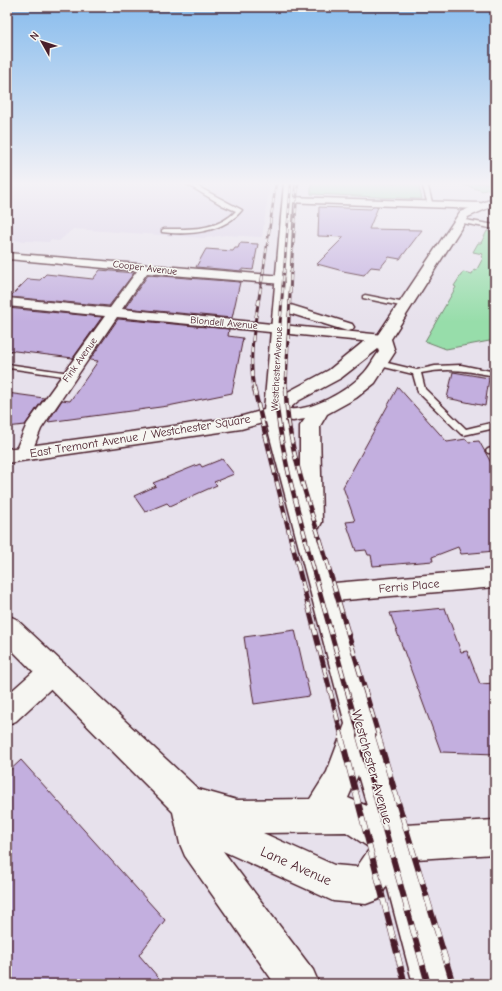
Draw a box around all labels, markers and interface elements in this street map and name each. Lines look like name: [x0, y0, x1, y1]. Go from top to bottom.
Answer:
north arrow: [22, 22, 62, 62]
text: N: [27, 29, 42, 43]
street label: Cooper Avenue: [112, 258, 178, 278]
street label: Blondell Avenue: [190, 314, 258, 332]
street label: Westchester Avenue: [269, 327, 285, 411]
street label: Fink Avenue: [60, 335, 100, 385]
street label: East Tremont Avenue / Westchester Square: [29, 412, 251, 460]
street label: Ferris Place: [378, 576, 440, 596]
street label: Westchester Avenue: [348, 708, 396, 826]
street label: Lane Avenue: [258, 843, 334, 889]

